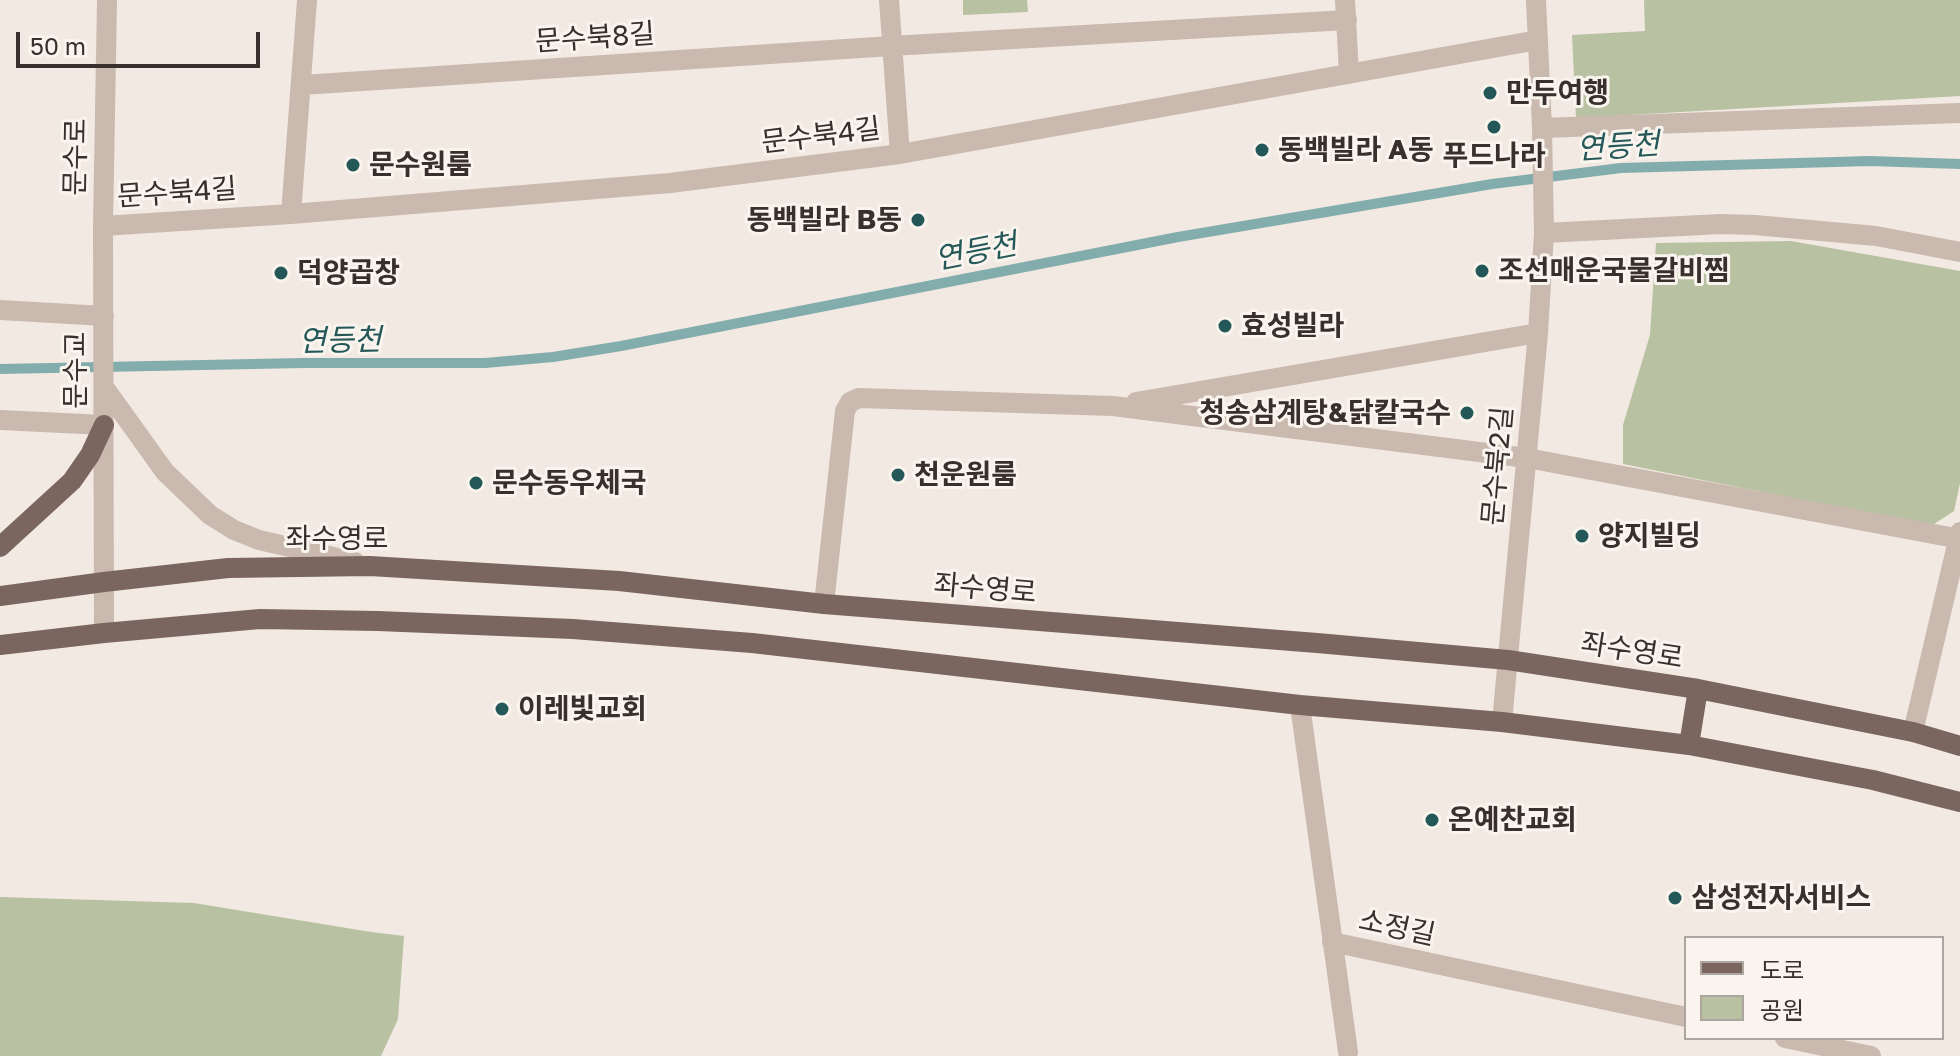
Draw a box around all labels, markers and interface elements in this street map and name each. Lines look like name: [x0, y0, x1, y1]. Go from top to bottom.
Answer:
scale bar: [20, 16, 264, 66]
street label: 문수북8길: [534, 17, 656, 59]
text: 50 m: [30, 31, 86, 60]
place label: 만두여행: [1506, 76, 1609, 110]
marker: 만두여행: [1481, 84, 1499, 102]
street label: 문수북4길: [759, 112, 883, 160]
street label: 문수로: [59, 118, 93, 196]
marker: 푸드나라: [1485, 118, 1503, 136]
water label: 연등천: [1575, 126, 1661, 168]
place label: 동백빌라 A동: [1278, 133, 1434, 167]
place label: 푸드나라: [1442, 139, 1546, 173]
marker: 동백빌라 A동: [1253, 141, 1271, 159]
place label: 문수원룸: [369, 148, 472, 182]
marker: 문수원룸: [344, 156, 362, 174]
street label: 문수북4길: [116, 172, 238, 214]
place label: 동백빌라 B동: [746, 203, 902, 237]
marker: 동백빌라 B동: [909, 211, 927, 229]
water label: 연등천: [932, 226, 1020, 278]
place label: 조선매운국물갈비찜: [1498, 254, 1730, 288]
place label: 덕양곱창: [297, 256, 400, 290]
marker: 조선매운국물갈비찜: [1473, 262, 1491, 280]
marker: 덕양곱창: [272, 264, 290, 282]
place label: 효성빌라: [1241, 309, 1344, 343]
marker: 효성빌라: [1216, 317, 1234, 335]
water label: 연등천: [298, 322, 382, 360]
street label: 문수교: [59, 331, 93, 409]
place label: 청송삼계탕&닭칼국수: [1199, 396, 1451, 430]
marker: 청송삼계탕&닭칼국수: [1458, 404, 1476, 422]
street label: 문수북2길: [1476, 405, 1520, 527]
place label: 천운원룸: [914, 458, 1017, 492]
place label: 문수동우체국: [492, 466, 647, 500]
marker: 천운원룸: [889, 466, 907, 484]
marker: 문수동우체국: [467, 474, 485, 492]
place label: 양지빌딩: [1598, 519, 1701, 553]
street label: 좌수영로: [285, 522, 389, 556]
marker: 양지빌딩: [1573, 527, 1591, 545]
street label: 좌수영로: [932, 568, 1038, 610]
street label: 좌수영로: [1578, 626, 1686, 676]
place label: 이레빛교회: [518, 692, 647, 726]
marker: 이레빛교회: [493, 700, 511, 718]
place label: 온예찬교회: [1448, 803, 1577, 837]
marker: 온예찬교회: [1423, 811, 1441, 829]
place label: 삼성전자서비스: [1691, 881, 1871, 915]
marker: 삼성전자서비스: [1666, 889, 1684, 907]
street label: 소정길: [1356, 904, 1438, 952]
legend: [1684, 936, 1944, 1040]
text: 도로: [1760, 955, 1804, 984]
text: 공원: [1760, 995, 1804, 1024]

